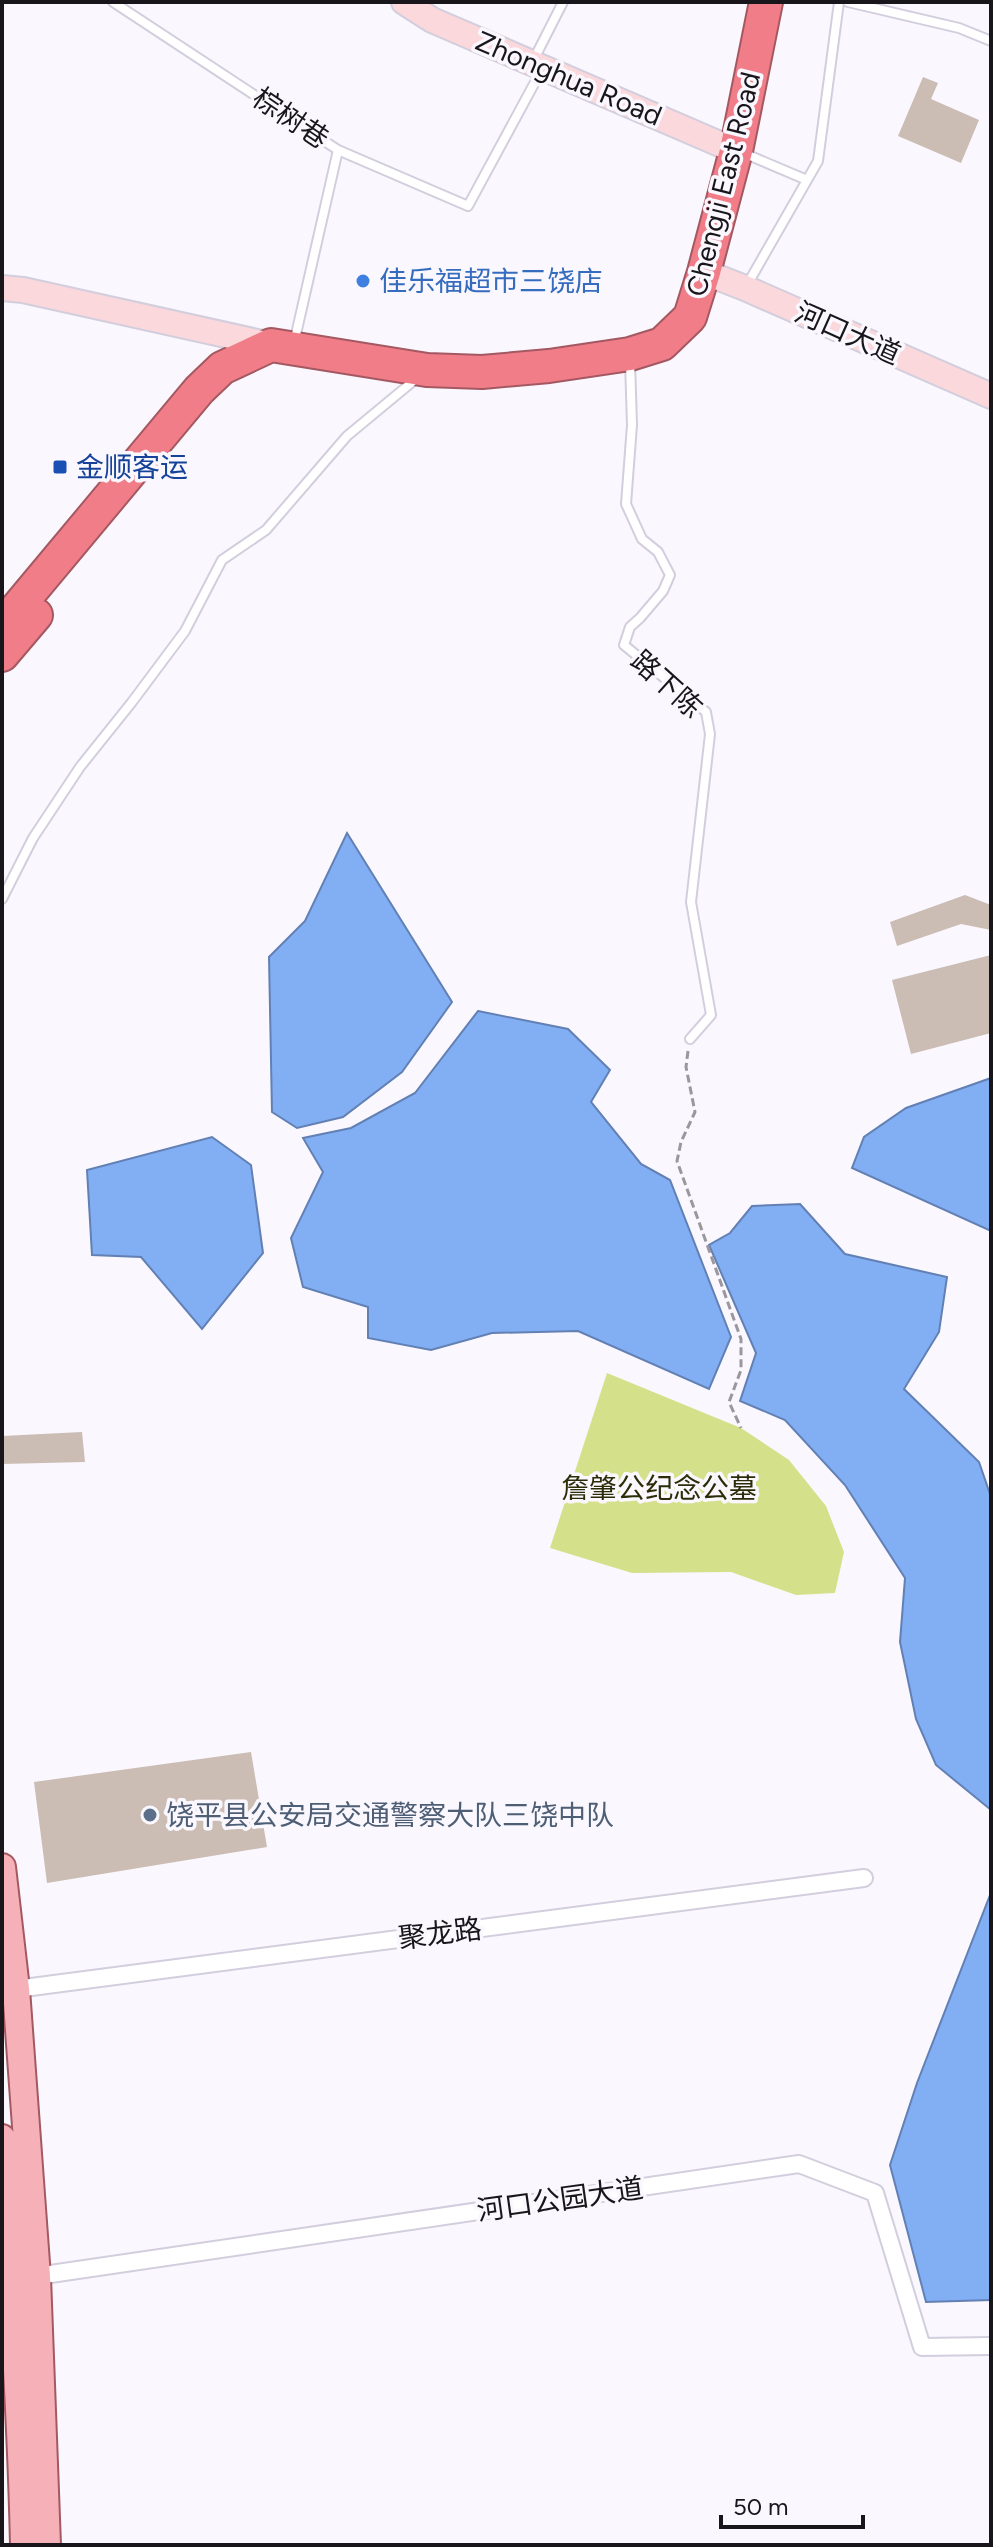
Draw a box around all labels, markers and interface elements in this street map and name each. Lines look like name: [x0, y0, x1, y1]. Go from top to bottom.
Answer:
street label: Zhonghua Road: [471, 24, 667, 132]
street label: Chengji East Road: [679, 68, 767, 300]
street label: 棕树巷: [247, 80, 335, 156]
place label: 佳乐福超市三饶店: [379, 264, 603, 298]
marker: 佳乐福超市三饶店: [354, 272, 372, 290]
street label: 河口大道: [790, 295, 906, 371]
place label: 金顺客运: [76, 450, 188, 484]
marker: 金顺客运: [51, 458, 69, 476]
street label: 路下陈: [624, 643, 710, 725]
park label: 詹肇公纪念公墓: [561, 1471, 757, 1505]
place label: 饶平县公安局交通警察大队三饶中队: [166, 1798, 614, 1832]
marker: 饶平县公安局交通警察大队三饶中队: [141, 1806, 159, 1824]
street label: 聚龙路: [396, 1911, 484, 1955]
street label: 河口公园大道: [474, 2170, 646, 2228]
scale bar: [721, 2479, 863, 2529]
text: 50 m: [733, 2492, 789, 2521]

